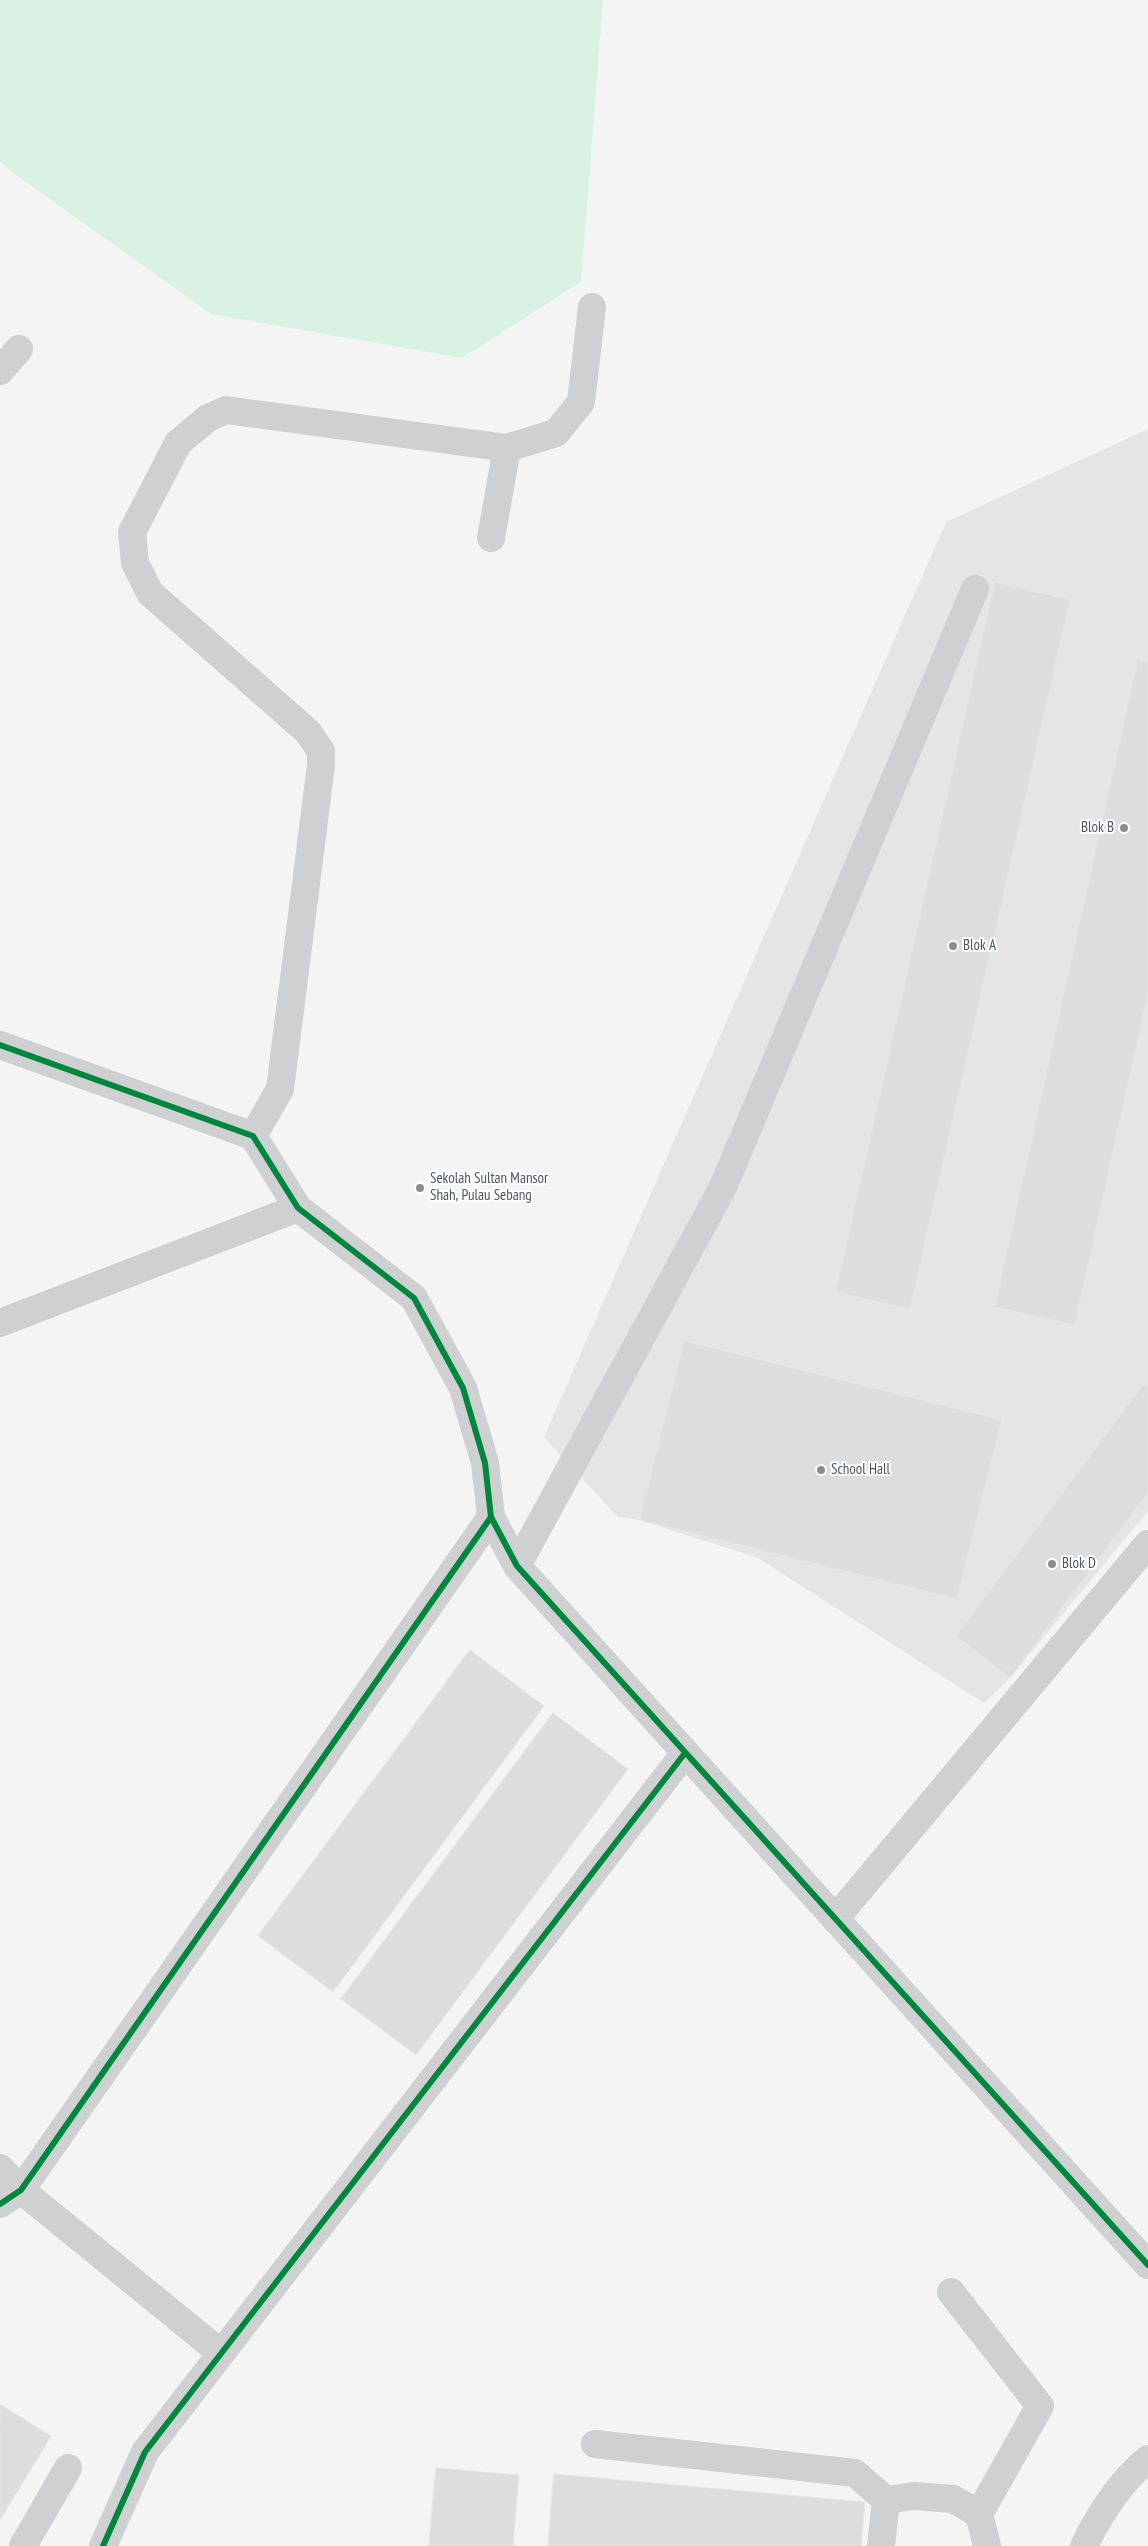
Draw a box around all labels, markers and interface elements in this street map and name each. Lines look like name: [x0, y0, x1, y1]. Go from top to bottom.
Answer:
place label: Blok B: [1081, 819, 1114, 837]
marker: Blok B: [1118, 822, 1130, 834]
place label: Blok A: [963, 937, 996, 955]
marker: Blok A: [947, 940, 959, 952]
place label: Sekolah Sultan Mansor Shah, Pulau Sebang: [430, 1170, 548, 1205]
marker: Sekolah Sultan Mansor Shah, Pulau Sebang: [414, 1182, 426, 1194]
place label: School Hall: [831, 1461, 890, 1479]
marker: School Hall: [815, 1464, 827, 1476]
place label: Blok D: [1062, 1555, 1096, 1573]
marker: Blok D: [1046, 1558, 1058, 1570]

